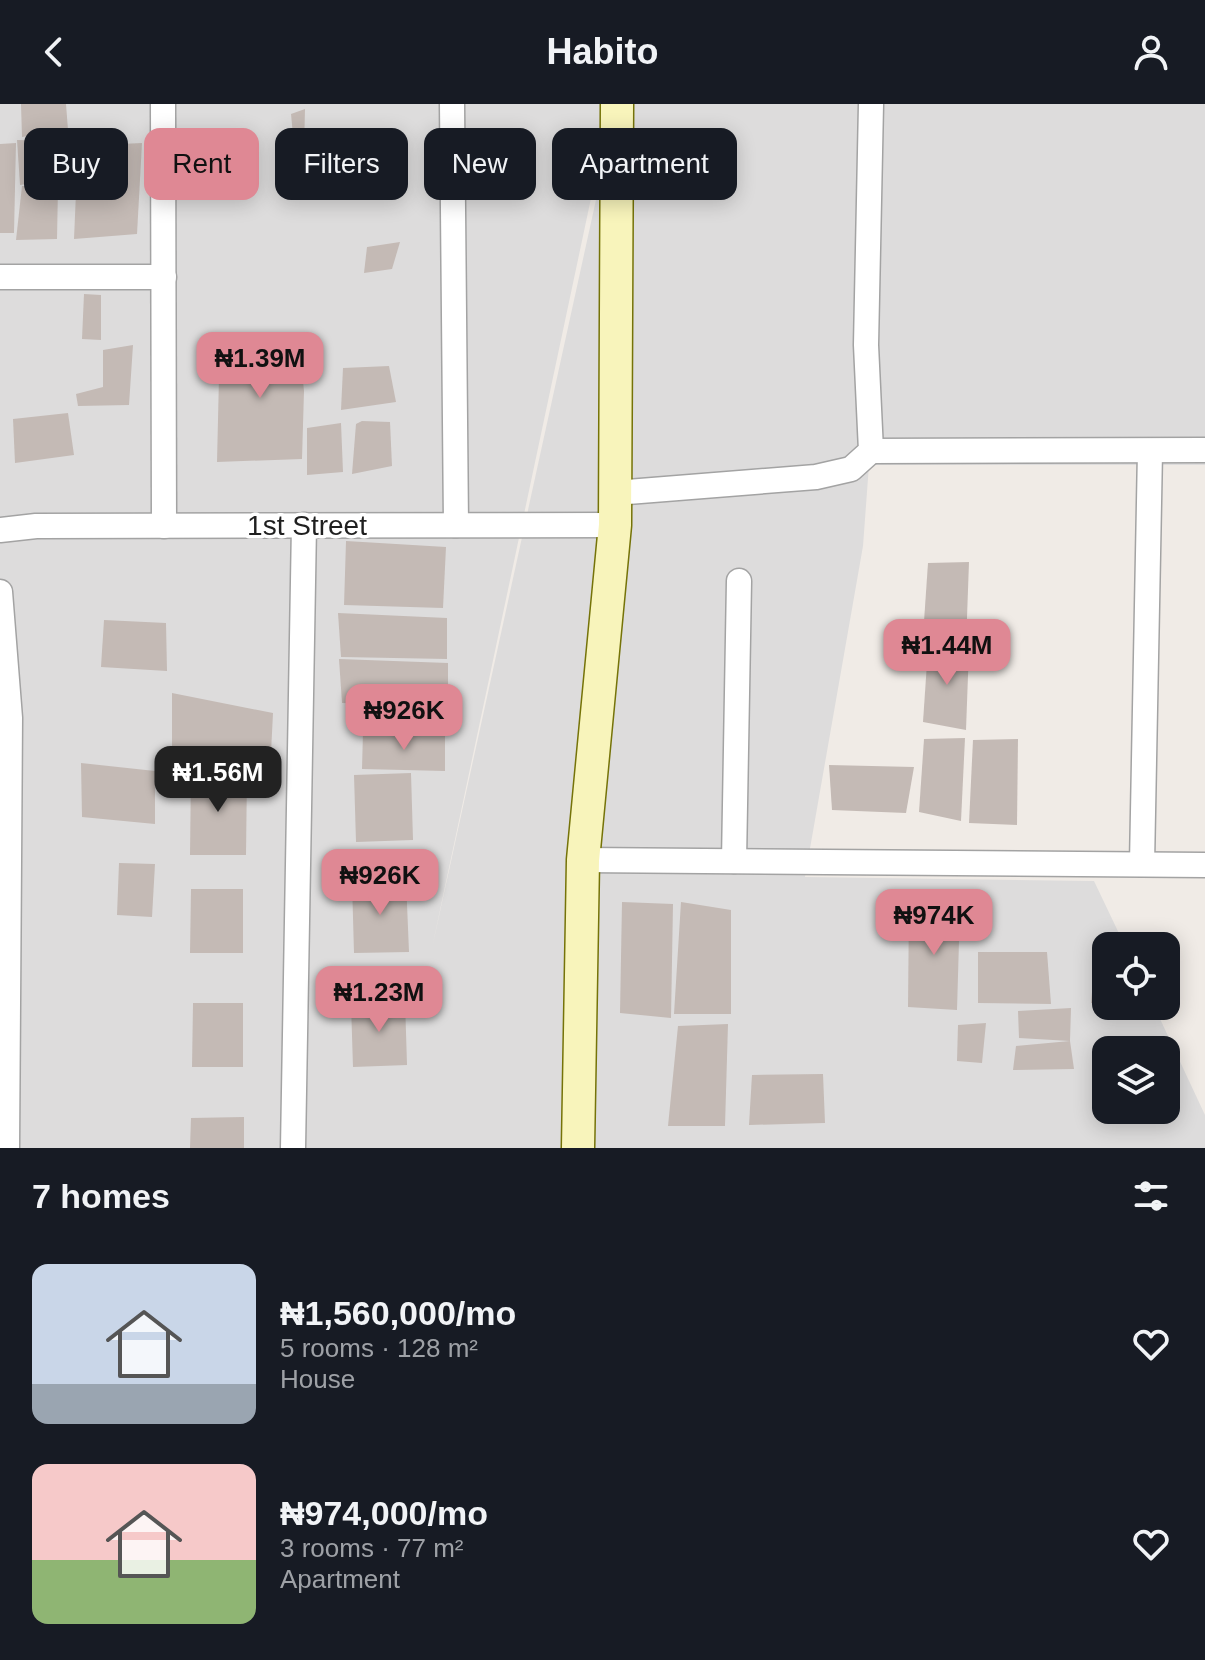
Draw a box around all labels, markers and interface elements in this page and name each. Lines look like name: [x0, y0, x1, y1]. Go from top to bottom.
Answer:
icon: back: [32, 30, 76, 74]
icon: person: [1129, 30, 1173, 74]
text: Habito: [547, 31, 659, 72]
chip: Buy: [24, 128, 128, 200]
chip: Rent: [144, 128, 259, 200]
chip: Filters: [275, 128, 408, 200]
chip: New: [424, 128, 536, 200]
chip: Apartment: [552, 128, 737, 200]
pin: ₦1.39M: [195, 332, 325, 400]
text: ₦1.39M: [214, 343, 306, 373]
street label: 1st Street: [247, 510, 367, 541]
pin: ₦1.44M: [882, 619, 1012, 687]
text: ₦1.44M: [901, 630, 993, 660]
pin: ₦926K: [348, 684, 460, 752]
text: ₦926K: [364, 695, 444, 725]
pin: ₦1.56M: [153, 746, 283, 814]
text: ₦1.56M: [172, 757, 264, 787]
pin: ₦926K: [324, 849, 436, 917]
text: ₦926K: [340, 860, 420, 890]
pin: ₦974K: [878, 889, 990, 957]
text: ₦974K: [894, 900, 974, 930]
map controls: [1092, 932, 1180, 1124]
button: locate: [1092, 932, 1180, 1020]
pin: ₦1.23M: [314, 966, 444, 1034]
text: ₦1.23M: [333, 977, 425, 1007]
button: layers: [1092, 1036, 1180, 1124]
icon: filters: [1129, 1174, 1173, 1218]
text: 7 homes: [32, 1177, 170, 1215]
text: ₦1,560,000/mo: [280, 1294, 516, 1332]
icon: home: [96, 1296, 192, 1392]
icon: heart: [1129, 1322, 1173, 1366]
text: 5 rooms · 128 m²: [280, 1333, 478, 1363]
text: House: [280, 1364, 355, 1394]
text: ₦974,000/mo: [280, 1494, 488, 1532]
icon: home: [96, 1496, 192, 1592]
icon: heart: [1129, 1522, 1173, 1566]
text: 3 rooms · 77 m²: [280, 1533, 464, 1563]
text: Apartment: [280, 1564, 400, 1594]

